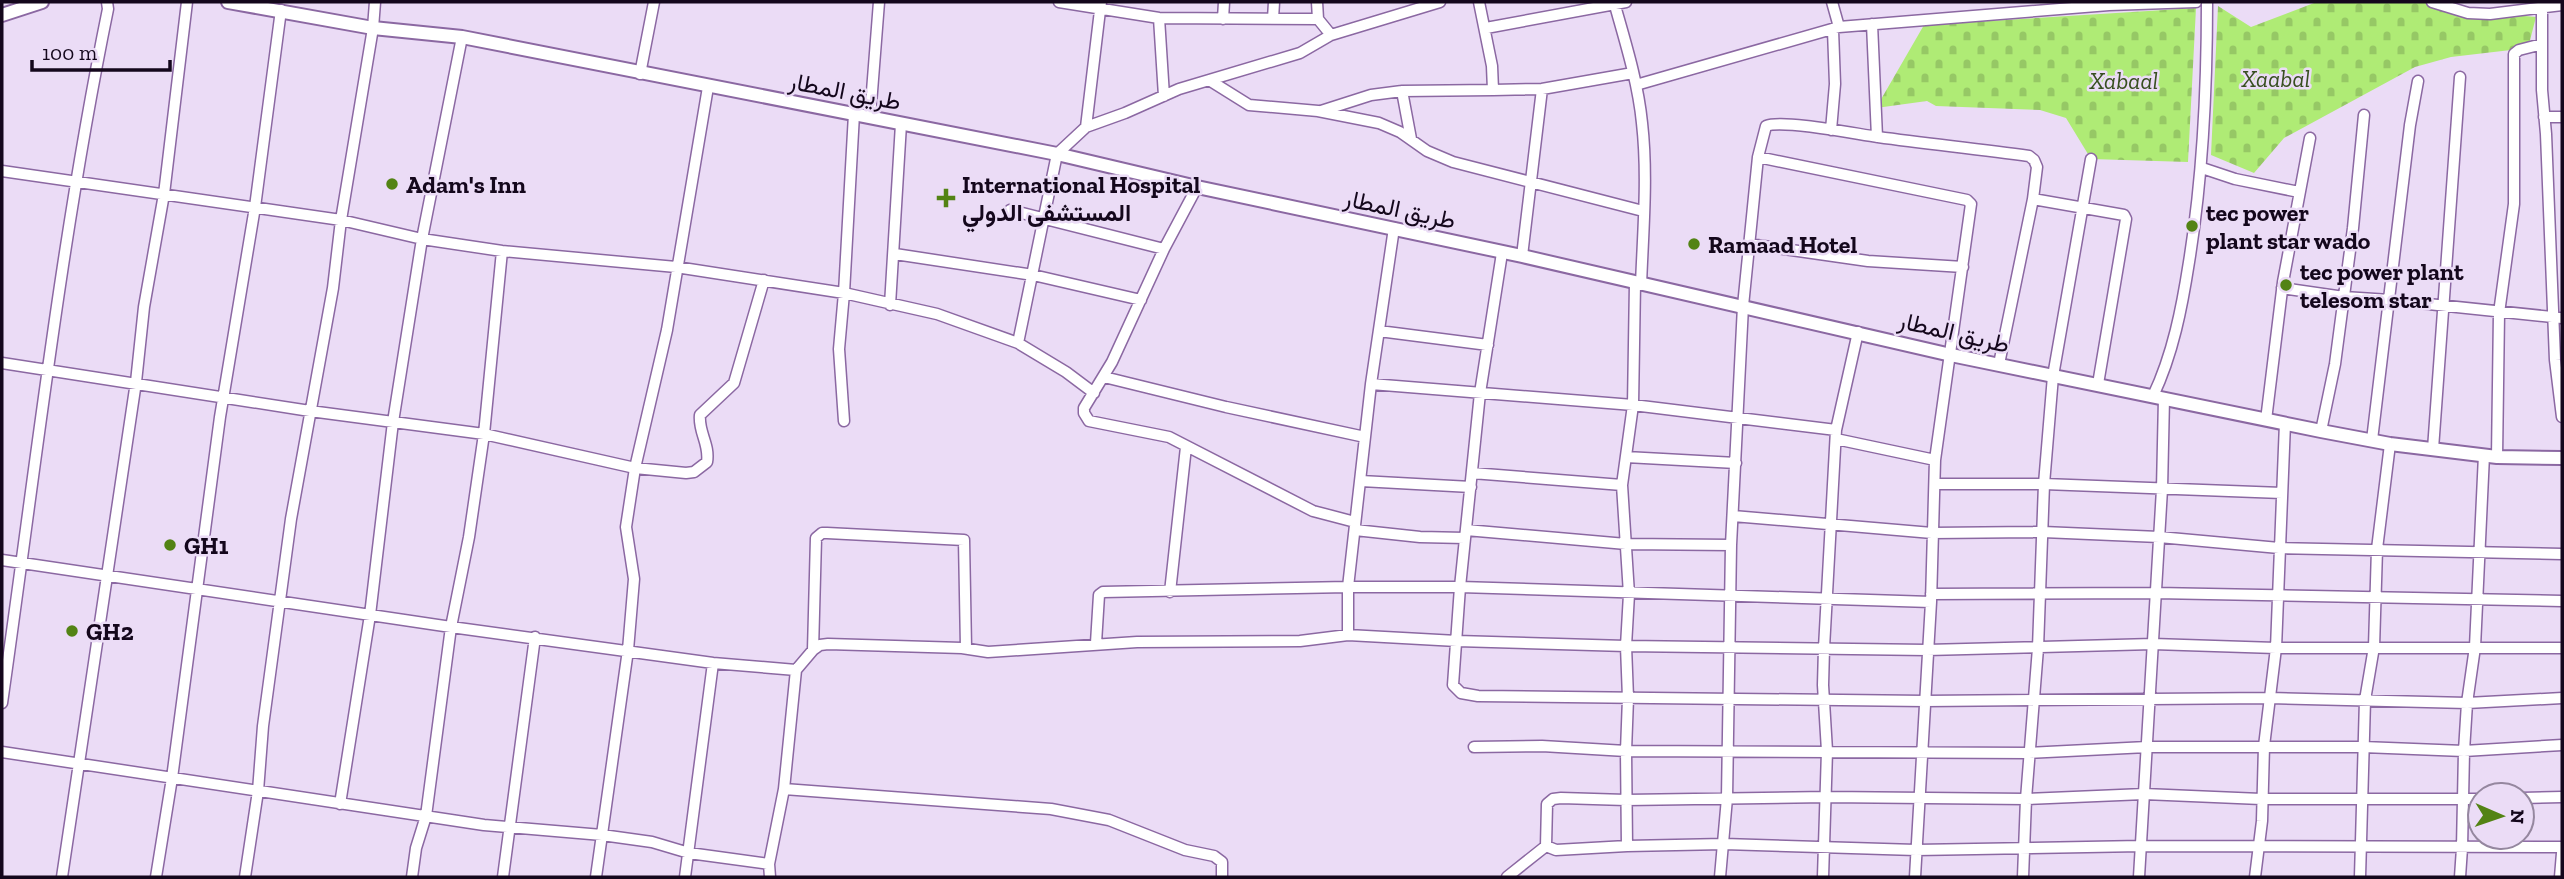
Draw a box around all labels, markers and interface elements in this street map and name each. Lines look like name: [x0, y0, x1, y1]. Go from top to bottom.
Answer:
scale bar: [32, 28, 170, 72]
text: 100 m: [42, 40, 97, 65]
park label: Xaabal: [2241, 64, 2310, 93]
street label: طريق المطار: [785, 66, 903, 117]
park label: Xabaal: [2089, 66, 2158, 95]
place label: Adam's Inn: [406, 170, 526, 199]
place label: International Hospital المستشفى الدولي: [962, 170, 1201, 233]
marker: Adam's Inn: [384, 176, 400, 192]
street label: طريق المطار: [1340, 183, 1458, 236]
marker: International Hospital المستشفى الدولي: [936, 188, 956, 208]
place label: tec power plant star wado: [2206, 198, 2371, 255]
marker: tec power plant star wado: [2184, 218, 2200, 234]
place label: Ramaad Hotel: [1708, 230, 1857, 259]
marker: Ramaad Hotel: [1686, 236, 1702, 252]
place label: tec power plant telesom star: [2300, 257, 2464, 314]
marker: tec power plant telesom star: [2278, 277, 2294, 293]
street label: طريق المطار: [1894, 305, 2012, 360]
place label: GH1: [184, 531, 229, 560]
marker: GH1: [162, 537, 178, 553]
place label: GH2: [86, 617, 134, 646]
marker: GH2: [64, 623, 80, 639]
north arrow: [2466, 781, 2536, 851]
text: N: [2506, 809, 2529, 824]

